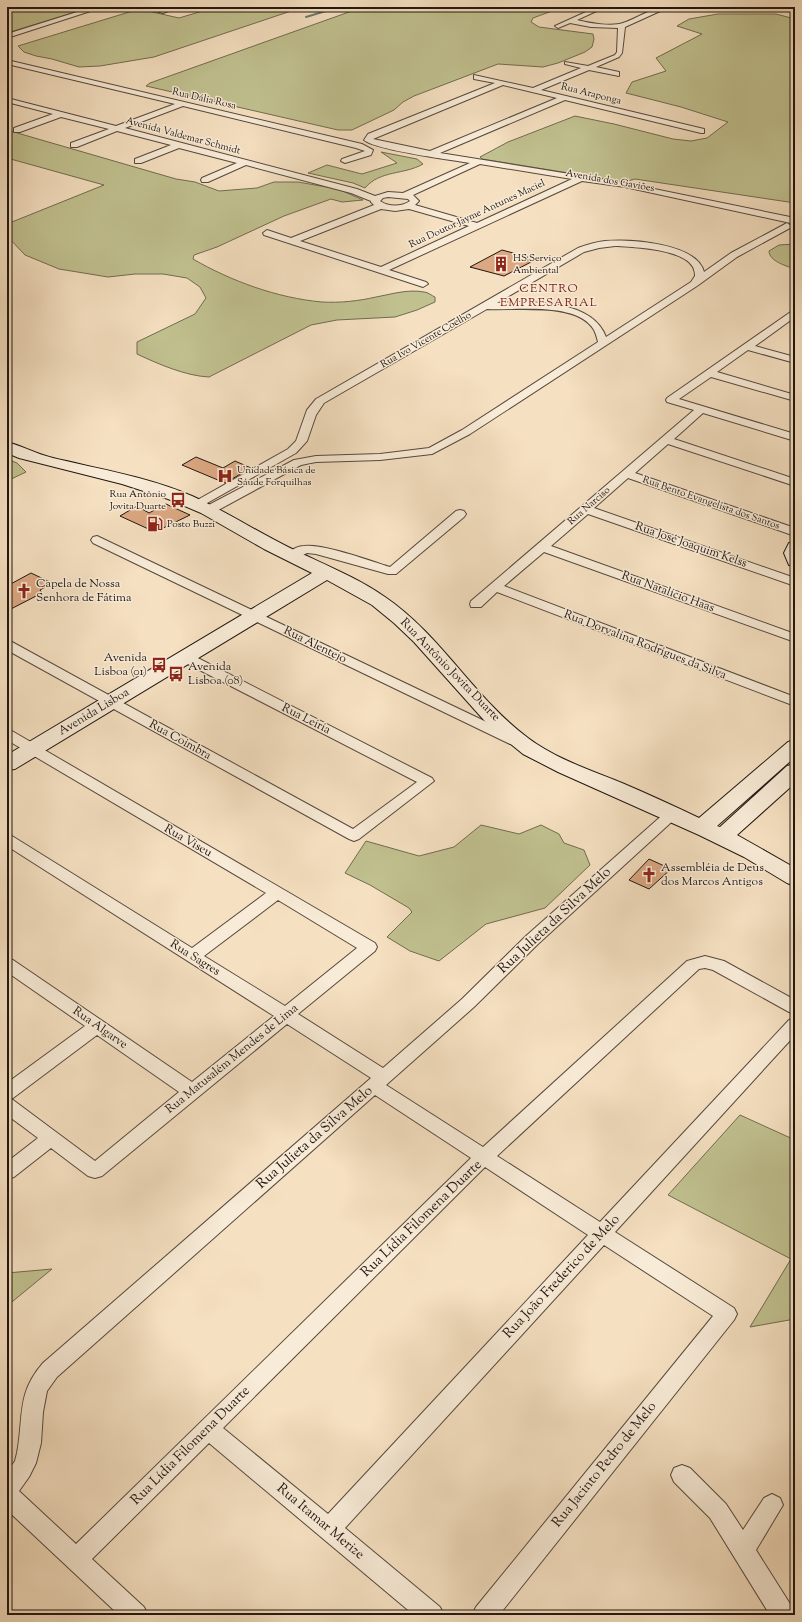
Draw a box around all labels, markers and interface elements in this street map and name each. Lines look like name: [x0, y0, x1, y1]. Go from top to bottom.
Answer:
street label: Rua Araponga: [559, 79, 623, 109]
street label: Rua Dália Rosa: [171, 84, 238, 114]
street label: Avenida Valdemar Schmidt: [124, 113, 243, 159]
street label: Avenida dos Gaviões: [564, 166, 656, 196]
street label: Rua Doutor Jayme Antunes Maciel: [406, 176, 548, 252]
place label: HS Serviço Ambiental: [513, 251, 562, 278]
building icon: HS Serviço Ambiental: [492, 255, 510, 273]
district label: CENTRO EMPRESARIAL: [500, 280, 598, 312]
street label: Rua Ivo Vicente Coelho: [378, 308, 475, 372]
place label: Unidade Básica de Sáude Forquilhas: [237, 463, 316, 490]
hospital icon: Unidade Básica de Sáude Forquilhas: [216, 467, 234, 485]
street label: Rua Bento Evangelista dos Santos: [640, 472, 782, 534]
street label: Rua Narciso: [564, 483, 614, 529]
place label: Rua Antônio Jovita Duarte: [109, 487, 167, 514]
bus stop icon: Rua Antônio Jovita Duarte: [169, 491, 187, 509]
fuel station icon: Posto Buzzi: [146, 515, 164, 533]
place label: Posto Buzzi: [167, 517, 215, 532]
street label: Rua José Joaquim Kelss: [633, 517, 750, 573]
street label: Rua Natalício Haas: [619, 567, 717, 617]
place label: Capela de Nossa Senhora de Fátima: [36, 575, 132, 607]
church icon: Capela de Nossa Senhora de Fátima: [15, 582, 33, 600]
street label: Rua Dorvalina Rodrigues da Silva: [561, 606, 729, 685]
street label: Rua Antônio Jovita Duarte: [396, 614, 505, 726]
street label: Rua Alentejo: [280, 622, 350, 668]
place label: Avenida Lisboa (01): [94, 649, 147, 681]
bus stop icon: Avenida Lisboa (01): [150, 656, 168, 674]
place label: Avenida Lisboa (08): [188, 658, 243, 690]
bus stop icon: Avenida Lisboa (08): [167, 665, 185, 683]
street label: Avenida Lisboa: [55, 683, 133, 740]
street label: Rua Leiria: [278, 699, 334, 739]
street label: Rua Coimbra: [145, 715, 215, 765]
street label: Rua Viseu: [161, 820, 215, 862]
place label: Assembléia de Deus dos Marcos Antigos: [661, 859, 764, 891]
street label: Rua Julieta da Silva Melo: [494, 863, 616, 979]
church icon: Assembléia de Deus dos Marcos Antigos: [640, 866, 658, 884]
street label: Rua Sagres: [166, 935, 224, 981]
street label: Rua Matusalém Mendes de Lima: [162, 999, 303, 1118]
street label: Rua Algarve: [69, 1002, 131, 1054]
street label: Rua Julieta da Silva Melo: [252, 1082, 378, 1194]
street label: Rua Lídia Filomena Duarte: [357, 1156, 487, 1282]
street label: Rua João Frederico de Melo: [499, 1210, 625, 1344]
street label: Rua Lídia Filomena Duarte: [127, 1382, 255, 1510]
street label: Rua Jacinto Pedro de Melo: [548, 1398, 662, 1532]
street label: Rua Itamar Merize: [272, 1479, 368, 1565]

